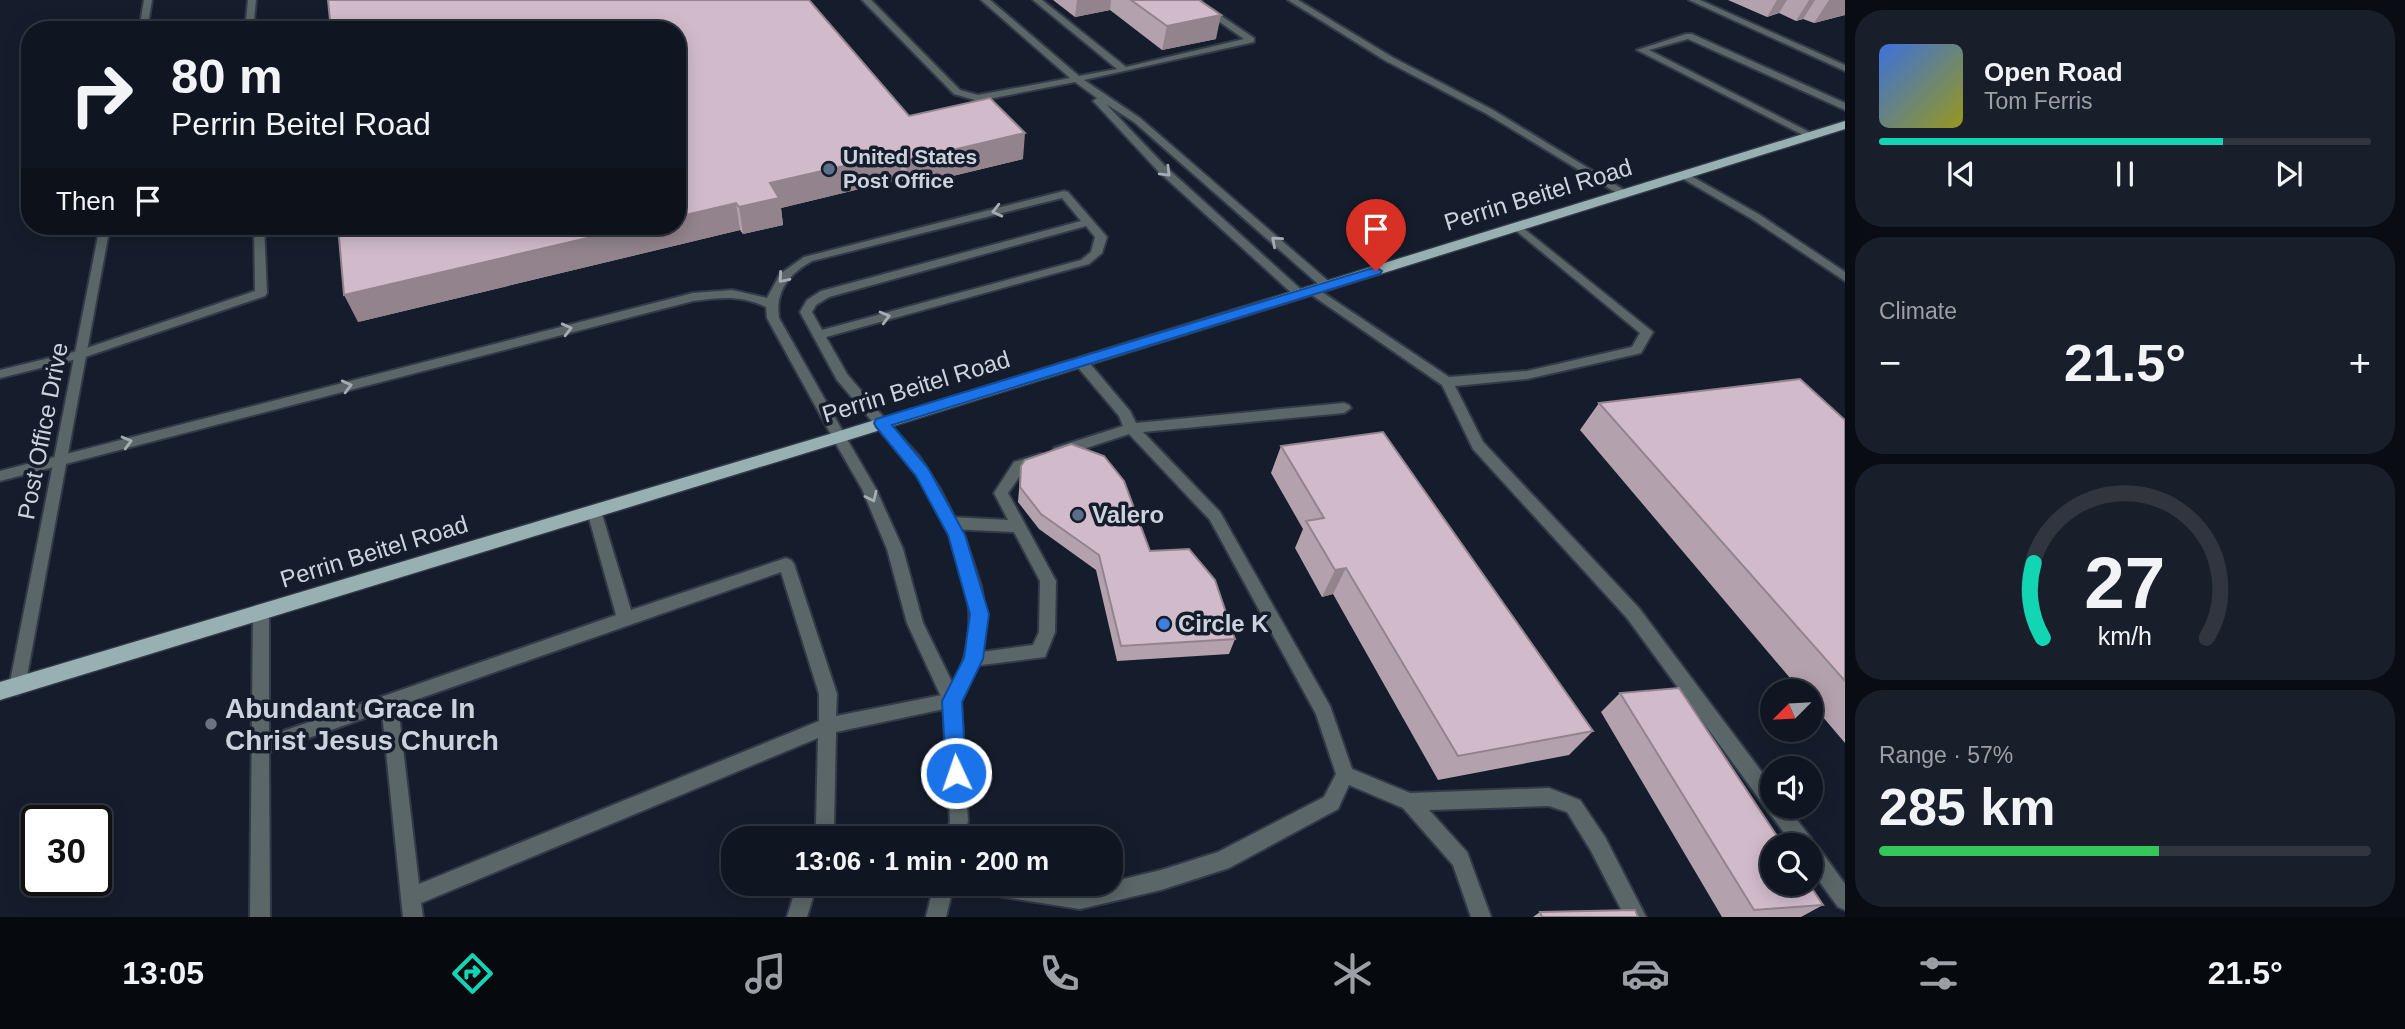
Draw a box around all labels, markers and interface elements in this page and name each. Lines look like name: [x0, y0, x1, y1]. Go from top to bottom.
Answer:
icon: right: [56, 49, 147, 140]
text: 80 m: [171, 49, 283, 103]
text: Open Road: [1984, 57, 2123, 87]
text: Tom Ferris: [1984, 88, 2093, 114]
text: Perrin Beitel Road: [171, 106, 431, 142]
place label: United States Post Office: [843, 145, 977, 192]
street label: Perrin Beitel Road: [1441, 153, 1635, 236]
icon: previous: [1942, 155, 1980, 193]
icon: pause: [2106, 155, 2144, 193]
icon: next: [2270, 155, 2308, 193]
marker: United States Post Office: [821, 161, 837, 177]
one-way arrow: [1158, 163, 1171, 176]
icon: arrive: [129, 182, 167, 220]
text: Then: [56, 186, 115, 216]
pin: [1346, 199, 1406, 271]
one-way arrow: [992, 203, 1004, 217]
icon: arrive: [1357, 210, 1395, 248]
one-way arrow: [1272, 237, 1285, 249]
one-way arrow: [779, 270, 791, 283]
text: Climate: [1879, 298, 1957, 324]
one-way arrow: [879, 311, 891, 325]
one-way arrow: [561, 323, 573, 337]
text: 21.5°: [2064, 334, 2186, 392]
street label: Post Office Drive: [12, 340, 73, 522]
text: −: [1879, 342, 1901, 384]
text: +: [2349, 342, 2371, 384]
street label: Perrin Beitel Road: [819, 345, 1013, 428]
one-way arrow: [341, 380, 353, 394]
one-way arrow: [120, 436, 132, 450]
one-way arrow: [863, 490, 877, 502]
place label: Valero: [1092, 501, 1164, 528]
marker: Valero: [1070, 507, 1086, 523]
street label: Perrin Beitel Road: [277, 510, 471, 593]
text: 27: [2085, 542, 2165, 623]
place label: Circle K: [1178, 610, 1269, 637]
marker: Circle K: [1156, 616, 1172, 632]
text: km/h: [2098, 622, 2152, 650]
north arrow: [1760, 679, 1824, 742]
map controls: [1760, 679, 1823, 896]
place label: Abundant Grace In Christ Jesus Church: [225, 693, 499, 756]
marker: Abundant Grace In Christ Jesus Church: [203, 716, 219, 732]
position arrow: [919, 736, 993, 810]
text: Range · 57%: [1879, 742, 2013, 768]
button: sound: [1760, 756, 1823, 819]
text: 285 km: [1879, 778, 2055, 836]
speed limit sign: 30: [21, 805, 112, 896]
button: search: [1760, 833, 1823, 896]
text: 13:06 · 1 min · 200 m: [795, 846, 1049, 876]
icon: directions: [448, 949, 497, 998]
icon: music: [741, 949, 790, 998]
icon: phone: [1035, 949, 1084, 998]
icon: climate: [1328, 949, 1377, 998]
icon: car: [1621, 949, 1670, 998]
icon: filters: [1914, 949, 1963, 998]
text: 13:05: [122, 955, 204, 991]
text: 21.5°: [2208, 955, 2283, 991]

